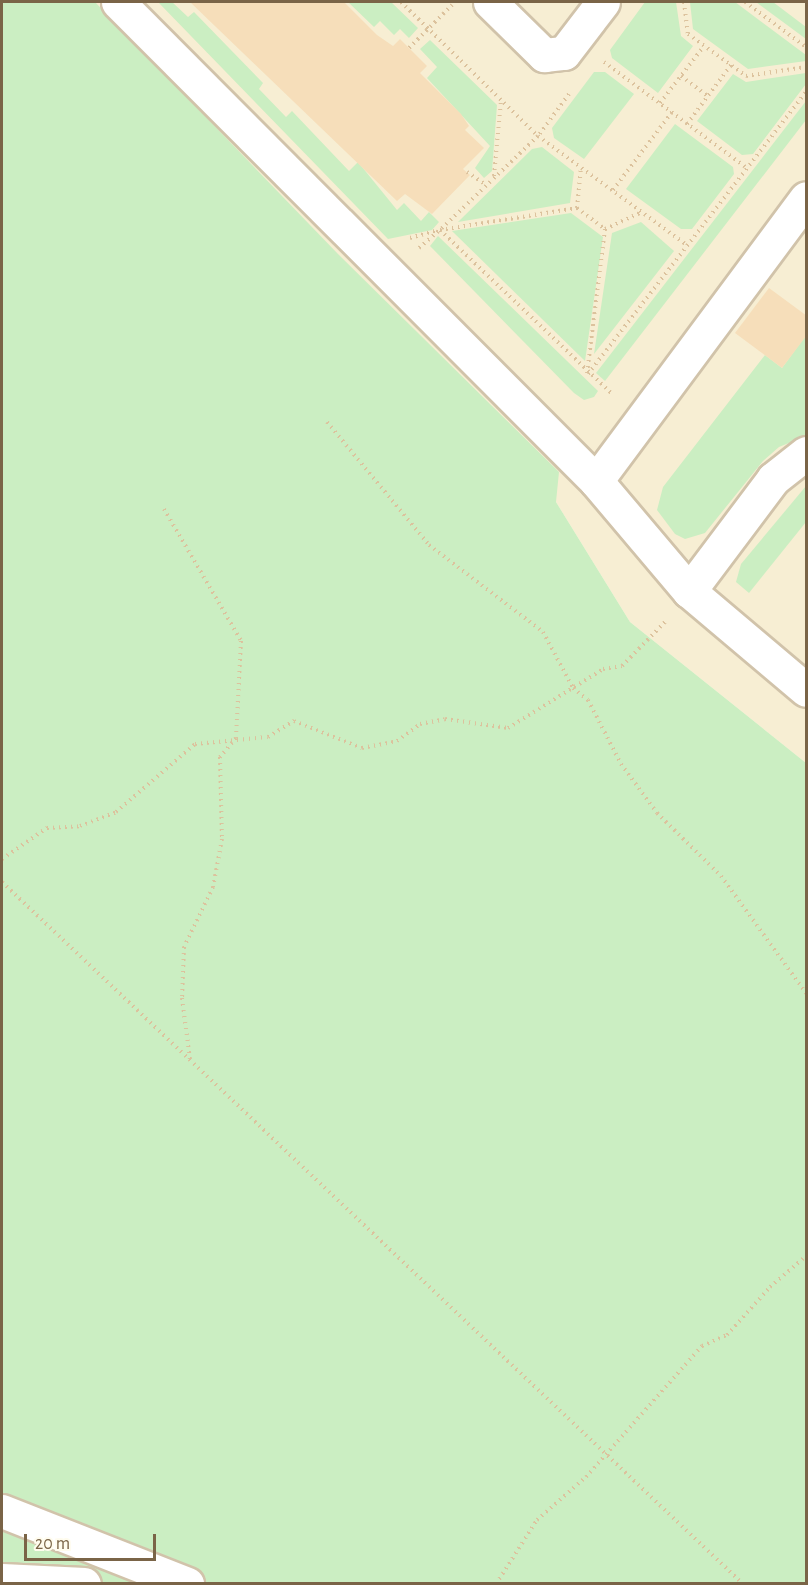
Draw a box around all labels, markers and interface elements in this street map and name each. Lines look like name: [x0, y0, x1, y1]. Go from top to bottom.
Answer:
scale bar: [27, 1522, 159, 1560]
text: 20 m: [35, 1535, 70, 1553]

